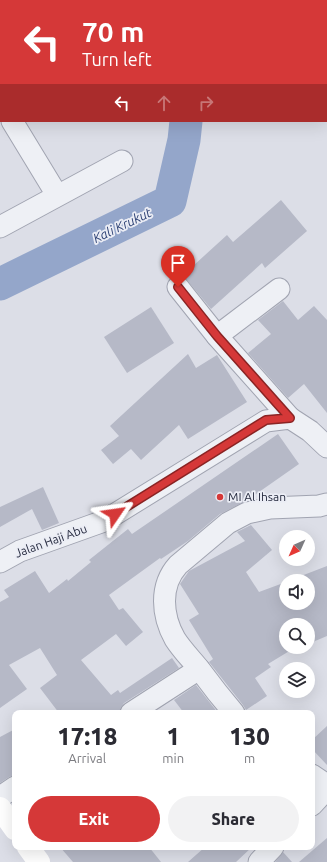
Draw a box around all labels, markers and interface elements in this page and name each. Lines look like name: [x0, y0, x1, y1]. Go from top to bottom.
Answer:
icon: left: [16, 16, 68, 68]
text: 70 m: [82, 16, 144, 47]
text: Turn left: [82, 49, 152, 69]
icon: left: [111, 92, 133, 114]
icon: ahead: [153, 92, 175, 114]
icon: right: [195, 92, 217, 114]
water label: Kali Krukut: [91, 204, 154, 245]
pin: [161, 246, 195, 287]
icon: arrive: [167, 252, 189, 274]
place label: MI Al Ihsan: [228, 490, 286, 503]
marker: MI Al Ihsan: [215, 492, 225, 502]
position arrow: [94, 493, 136, 535]
street label: Jalan Haji Abu: [13, 521, 89, 560]
north arrow: [279, 530, 315, 566]
map controls: [279, 530, 315, 698]
button: sound: [279, 574, 315, 610]
button: search: [279, 618, 315, 654]
button: layers: [279, 662, 315, 698]
text: 17:18: [57, 723, 117, 750]
text: 1: [166, 723, 180, 750]
text: 130: [229, 723, 270, 750]
text: Arrival: [68, 751, 106, 765]
text: min: [162, 751, 184, 765]
text: m: [244, 751, 255, 765]
button: Exit: [28, 796, 160, 842]
button: Share: [168, 796, 299, 842]

